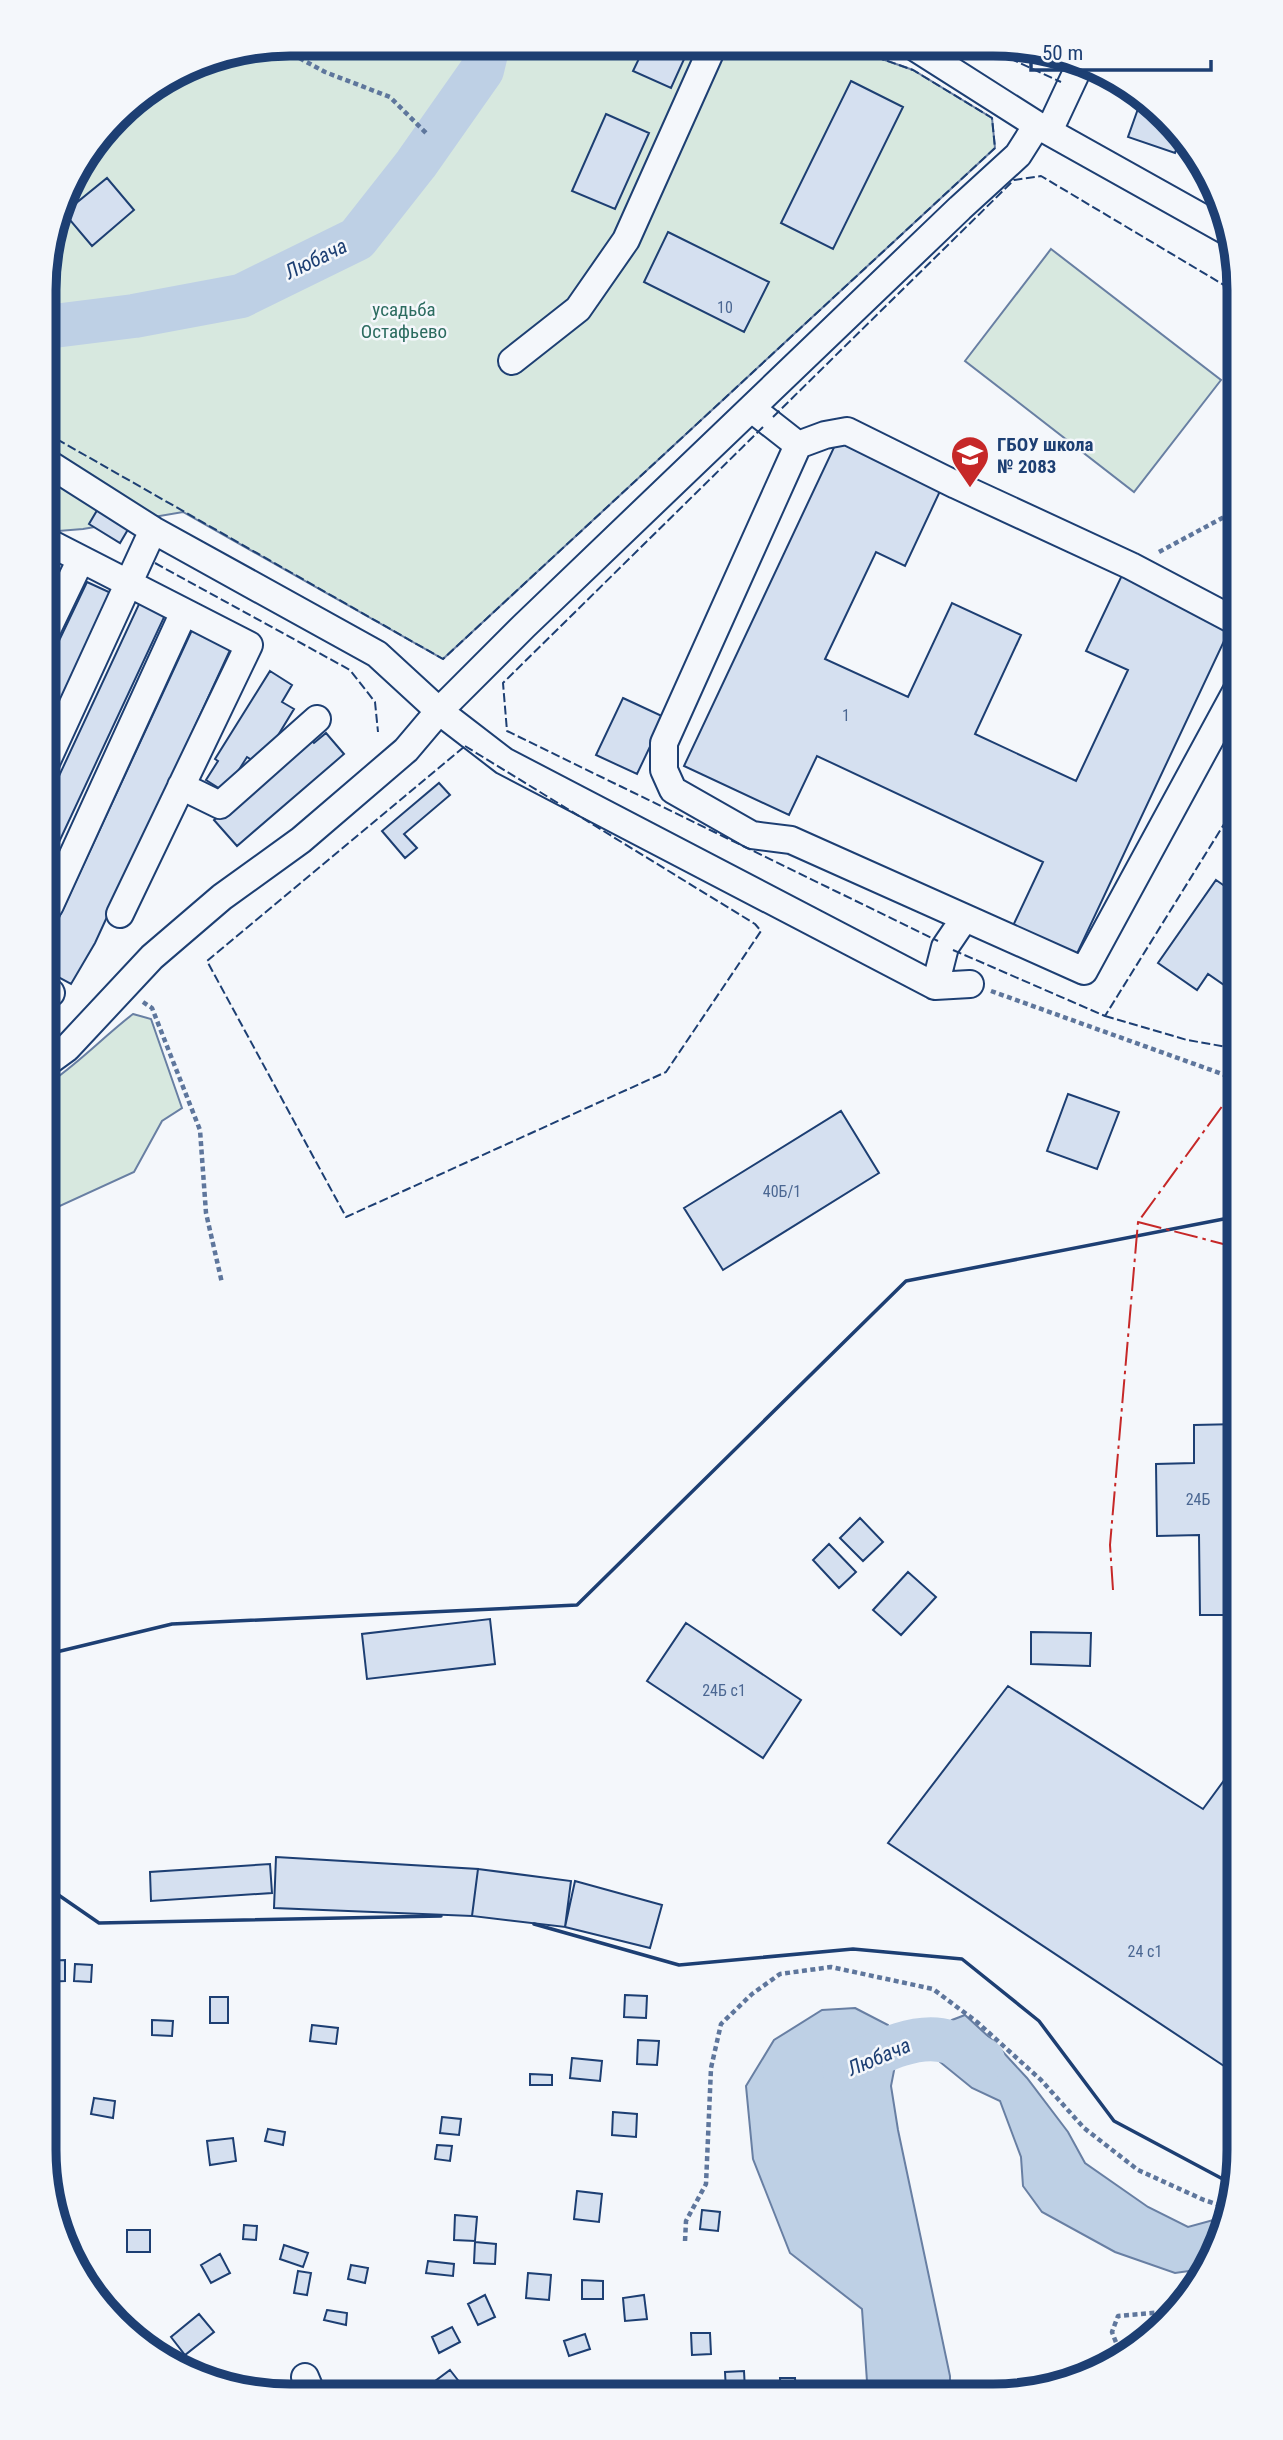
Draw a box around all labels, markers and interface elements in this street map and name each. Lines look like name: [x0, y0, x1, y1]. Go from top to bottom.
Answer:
scale bar: [1031, 28, 1211, 72]
text: 50 m: [1042, 41, 1083, 65]
water label: Любача: [280, 234, 351, 285]
park label: усадьба Остафьево: [361, 298, 447, 343]
house number: 10: [717, 298, 733, 317]
place label: ГБОУ школа № 2083: [997, 433, 1094, 478]
school or university icon: ГБОУ школа № 2083: [949, 434, 991, 489]
house number: 1: [842, 706, 850, 725]
house number: 40Б/1: [763, 1182, 801, 1201]
house number: 24Б: [1186, 1490, 1211, 1509]
house number: 24Б с1: [702, 1681, 746, 1700]
house number: 24 с1: [1128, 1942, 1162, 1961]
water label: Любача: [843, 2033, 914, 2081]

